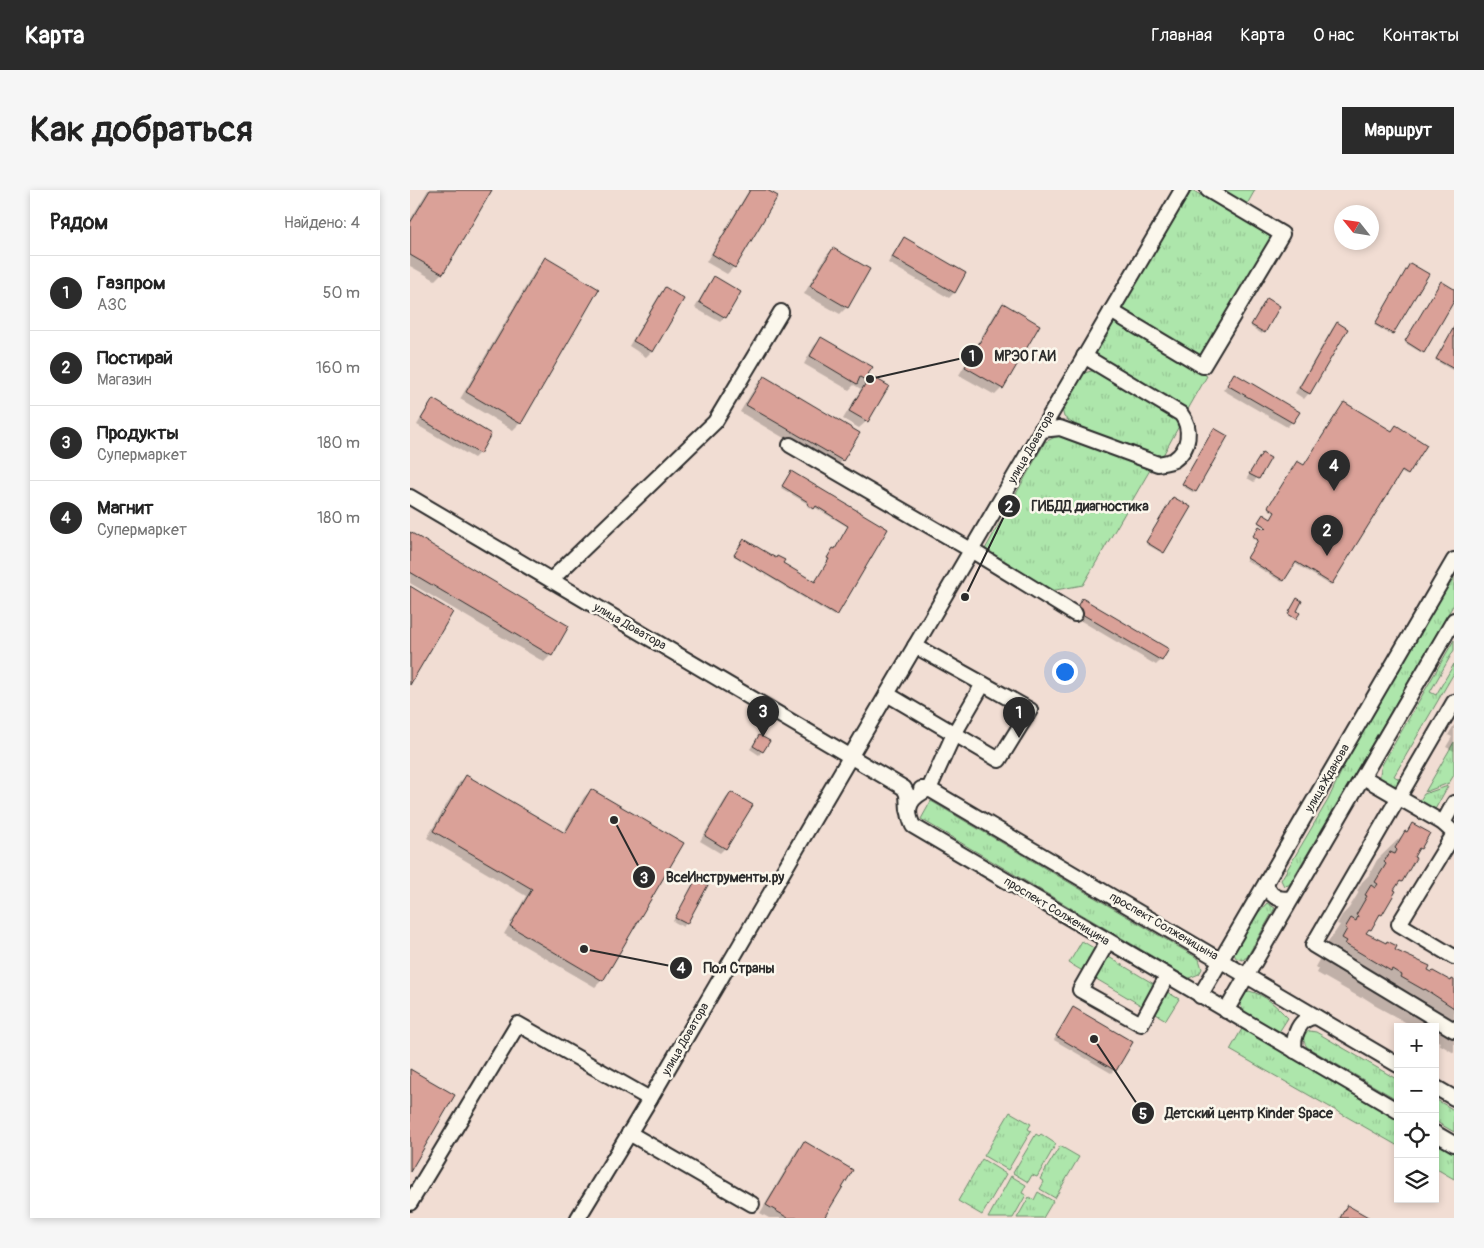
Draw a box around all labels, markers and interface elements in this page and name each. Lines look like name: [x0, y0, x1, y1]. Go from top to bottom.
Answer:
text: Карта: [25, 21, 84, 50]
text: Главная: [1151, 24, 1212, 47]
text: Карта: [1240, 24, 1285, 47]
text: О нас: [1313, 24, 1355, 47]
text: Контакты: [1383, 24, 1459, 47]
button: Маршрут: [1342, 107, 1454, 154]
text: Как добраться: [30, 108, 253, 152]
north arrow: [1334, 205, 1379, 250]
text: Рядом: [50, 209, 108, 236]
text: Найдено: 4: [284, 213, 360, 233]
text: Газпром: [97, 271, 165, 295]
text: 1: [63, 283, 69, 303]
text: 50 m: [323, 283, 360, 303]
text: АЗС: [97, 295, 127, 315]
callout: МРЭО ГАИ: [959, 342, 1066, 371]
text: Постирай: [97, 346, 173, 370]
text: 1: [969, 347, 975, 366]
text: МРЭО ГАИ: [994, 348, 1056, 365]
text: 2: [62, 358, 70, 378]
text: 160 m: [316, 358, 360, 378]
text: Магазин: [97, 370, 152, 390]
street label: улица Доватора: [1004, 408, 1058, 487]
text: Продукты: [97, 421, 179, 445]
text: 3: [62, 433, 70, 453]
text: 180 m: [317, 433, 360, 453]
text: Супермаркет: [97, 445, 187, 465]
pin: 4: [1318, 450, 1350, 491]
callout: ГИБДД диагностика: [996, 492, 1159, 521]
text: Магнит: [97, 496, 153, 520]
text: 2: [1005, 498, 1013, 517]
text: ГИБДД диагностика: [1031, 498, 1149, 515]
text: 4: [61, 508, 71, 528]
text: 180 m: [317, 508, 360, 528]
pin: 2: [1311, 515, 1343, 556]
text: Супермаркет: [97, 520, 187, 540]
street label: улица Доватора: [590, 599, 669, 653]
your location: [1052, 659, 1078, 685]
pin: 3: [747, 696, 779, 737]
pin: 1: [1003, 697, 1035, 738]
street label: улица Жданова: [1301, 741, 1353, 816]
callout: ВсеИнструменты.ру: [631, 863, 795, 892]
text: 3: [640, 869, 648, 888]
text: ВсеИнструменты.ру: [666, 869, 784, 886]
street label: проспект Солженицина: [1001, 874, 1113, 949]
street label: проспект Солженицына: [1107, 889, 1221, 964]
callout: Пол Страны: [669, 953, 785, 982]
text: 4: [677, 959, 686, 978]
text: Пол Страны: [703, 960, 775, 977]
street label: улица Доватора: [658, 1000, 712, 1079]
map controls: [1394, 1023, 1439, 1203]
button: +: [1394, 1023, 1439, 1068]
button: −: [1394, 1068, 1439, 1113]
callout: Детский центр Kinder Space: [1130, 1099, 1343, 1128]
text: 5: [1139, 1105, 1147, 1124]
text: Детский центр Kinder Space: [1164, 1105, 1334, 1122]
button: locate: [1394, 1113, 1439, 1158]
button: layers: [1394, 1158, 1439, 1203]

